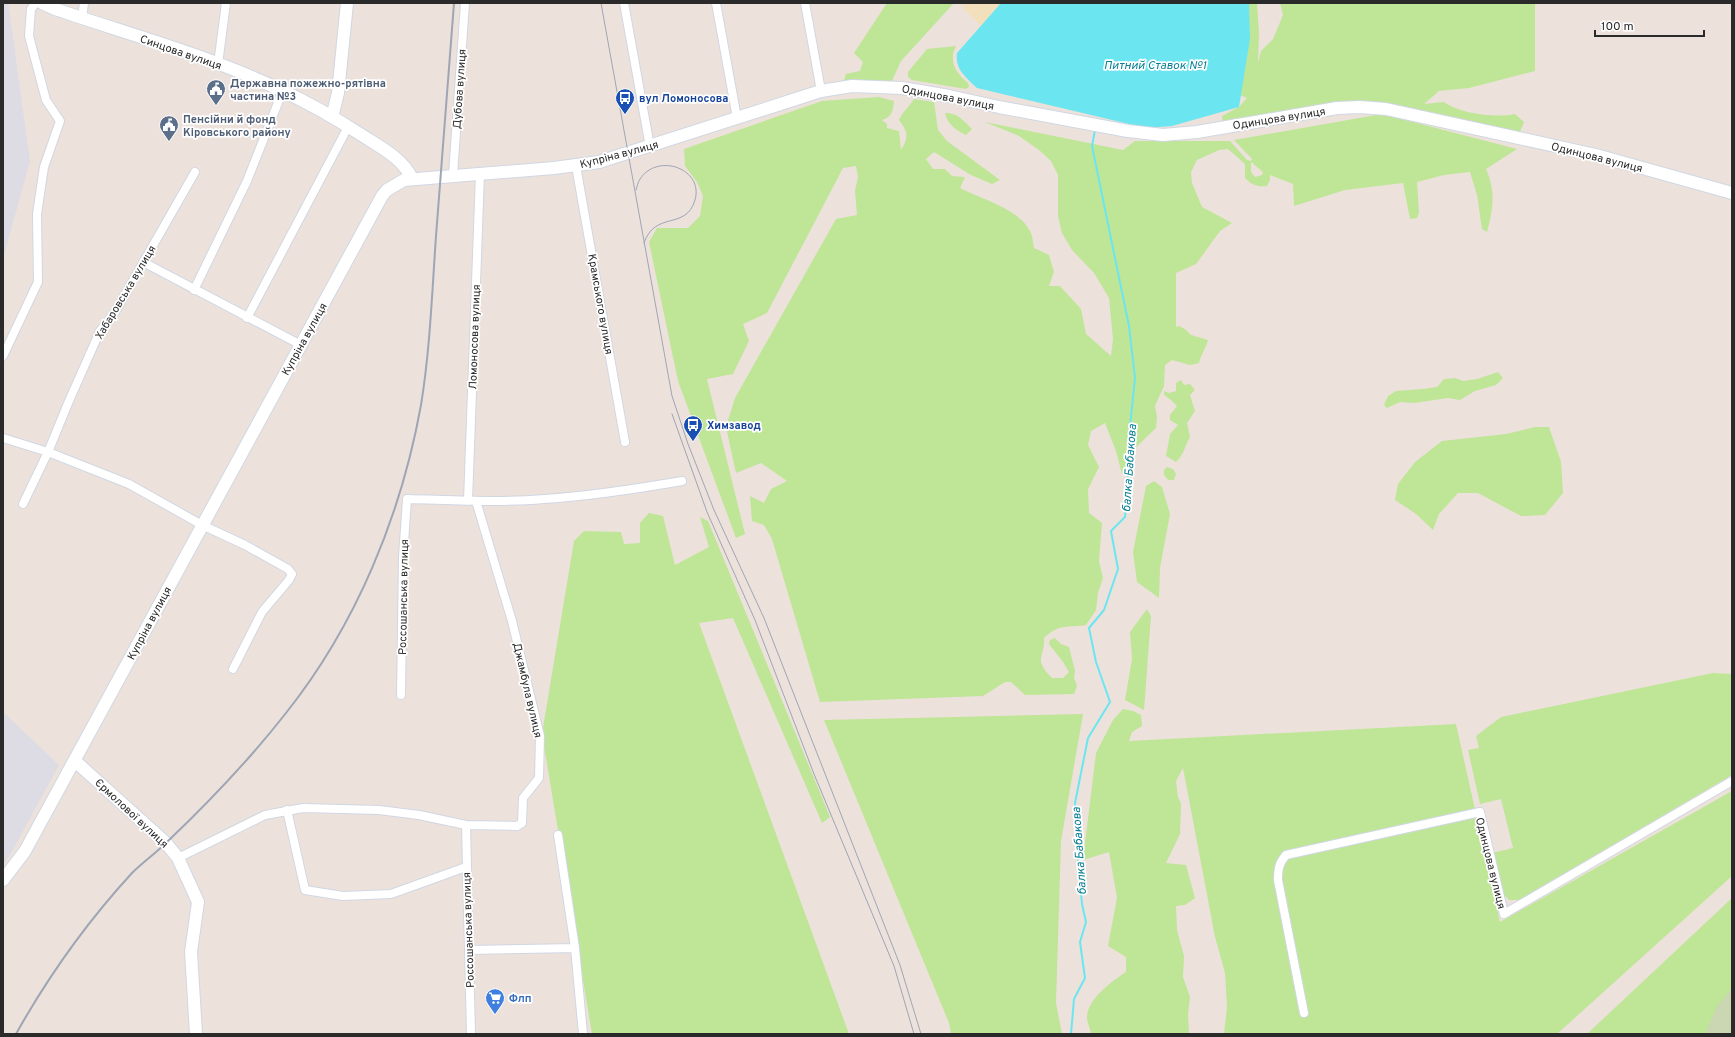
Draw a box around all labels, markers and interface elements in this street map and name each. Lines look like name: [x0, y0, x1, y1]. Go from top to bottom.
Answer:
scale bar: [1595, 12, 1704, 38]
text: 100 m: [1601, 19, 1634, 35]
street label: Синцова вулиця: [138, 32, 223, 74]
street label: Дубова вулиця: [450, 49, 470, 130]
water label: Питний Ставок №1: [1104, 58, 1207, 74]
place label: Державна пожежно-рятівна частина №3: [230, 77, 386, 104]
public building icon: Державна пожежно-рятівна частина №3: [205, 78, 227, 106]
street label: Одинцова вулиця: [900, 82, 995, 114]
bus stop icon: вул Ломоносова: [614, 87, 636, 115]
place label: вул Ломоносова: [639, 92, 728, 106]
street label: Одинцова вулиця: [1232, 105, 1327, 133]
place label: Пенсійни й фонд Кіровського району: [183, 113, 291, 140]
public building icon: Пенсійни й фонд Кіровського району: [158, 114, 180, 142]
street label: Купріна вулиця: [578, 138, 660, 172]
street label: Одинцова вулиця: [1549, 140, 1644, 176]
street label: Хабаровська вулиця: [92, 243, 159, 342]
street label: Крамського вулиця: [584, 253, 616, 356]
street label: Ломоносова вулиця: [466, 284, 484, 390]
street label: Купріна вулиця: [279, 301, 331, 378]
bus stop icon: Химзавод: [682, 414, 704, 442]
place label: Химзавод: [707, 419, 761, 433]
water label: балка Бабакова: [1119, 423, 1141, 512]
street label: Россошанська вулиця: [396, 539, 412, 655]
street label: Купріна вулиця: [125, 584, 175, 663]
street label: Джамбула вулиця: [509, 641, 545, 739]
street label: Єрмолової вулиця: [92, 776, 171, 851]
water label: балка Бабакова: [1069, 806, 1091, 895]
street label: Одинцова вулиця: [1472, 816, 1508, 911]
street label: Россошанська вулиця: [460, 872, 478, 988]
supermarket icon: Флп: [484, 987, 506, 1015]
place label: Флп: [509, 992, 532, 1006]

